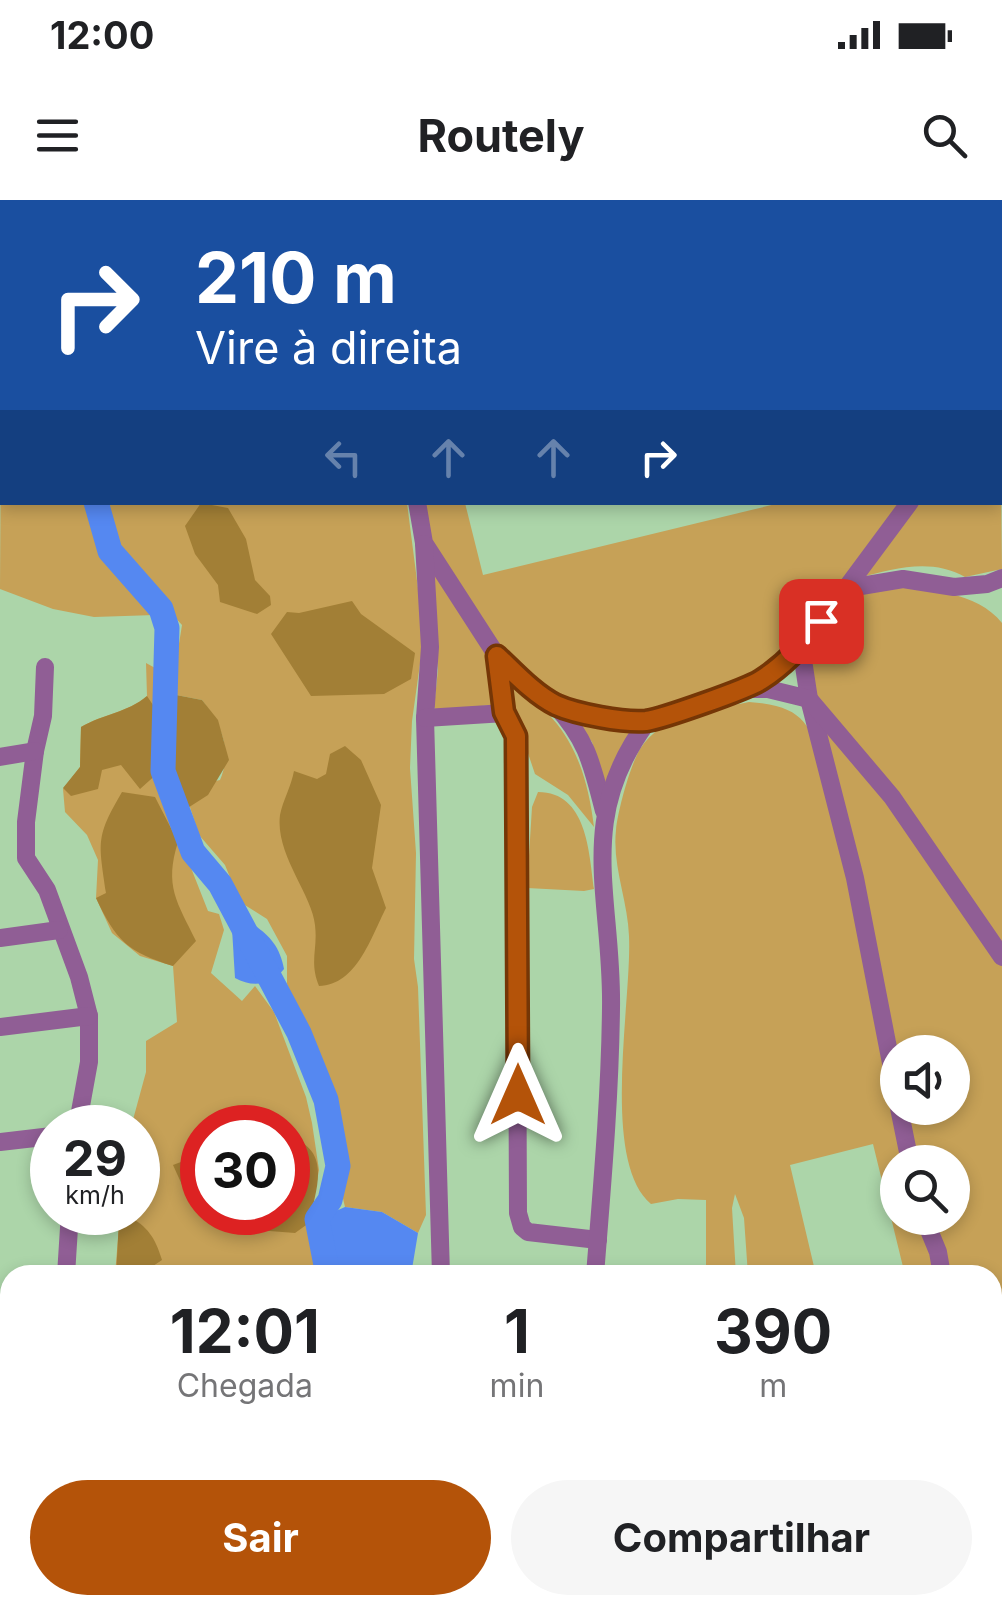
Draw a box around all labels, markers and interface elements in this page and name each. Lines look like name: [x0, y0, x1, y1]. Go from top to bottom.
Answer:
text: 12:00: [50, 12, 154, 58]
icon: menu: [30, 108, 85, 163]
text: Routely: [417, 108, 585, 163]
icon: search: [917, 108, 972, 163]
text: 210 m: [195, 235, 397, 320]
icon: right: [30, 240, 160, 370]
text: Vire à direita: [195, 320, 462, 375]
icon: left: [316, 430, 371, 485]
icon: ahead: [421, 430, 476, 485]
icon: ahead: [526, 430, 581, 485]
icon: right: [631, 430, 686, 485]
pin: [779, 579, 864, 664]
icon: arrive: [794, 594, 849, 649]
map controls: [880, 1035, 970, 1235]
button: sound: [880, 1035, 970, 1125]
position arrow: [466, 1043, 570, 1147]
speed limit sign: 30: [180, 1105, 310, 1235]
text: 29: [63, 1128, 127, 1188]
button: search: [880, 1145, 970, 1235]
text: km/h: [65, 1180, 125, 1210]
text: 12:01: [170, 1295, 320, 1367]
text: 1: [504, 1295, 530, 1367]
text: 390: [714, 1295, 832, 1367]
text: Chegada: [177, 1366, 313, 1405]
text: min: [490, 1366, 544, 1405]
text: m: [759, 1366, 787, 1405]
button: Sair: [30, 1480, 491, 1595]
button: Compartilhar: [511, 1480, 972, 1595]

